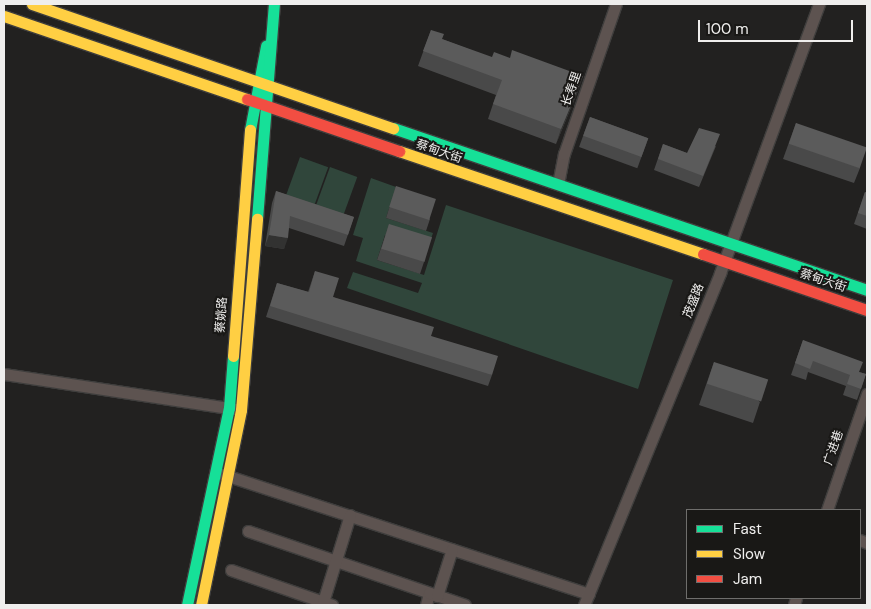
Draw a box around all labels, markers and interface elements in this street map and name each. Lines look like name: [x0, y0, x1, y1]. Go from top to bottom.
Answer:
scale bar: [701, 10, 856, 42]
text: 100 m: [706, 19, 749, 39]
street label: 长寿里: [559, 70, 585, 108]
street label: 蔡甸大街: [414, 137, 464, 167]
street label: 蔡甸大街: [798, 267, 848, 295]
street label: 茂盛路: [681, 282, 707, 320]
street label: 蔡姚路: [214, 297, 230, 333]
street label: 广进巷: [821, 429, 847, 467]
legend: [686, 509, 861, 599]
text: Fast: [733, 519, 762, 539]
text: Slow: [733, 544, 765, 564]
text: Jam: [733, 569, 762, 589]

